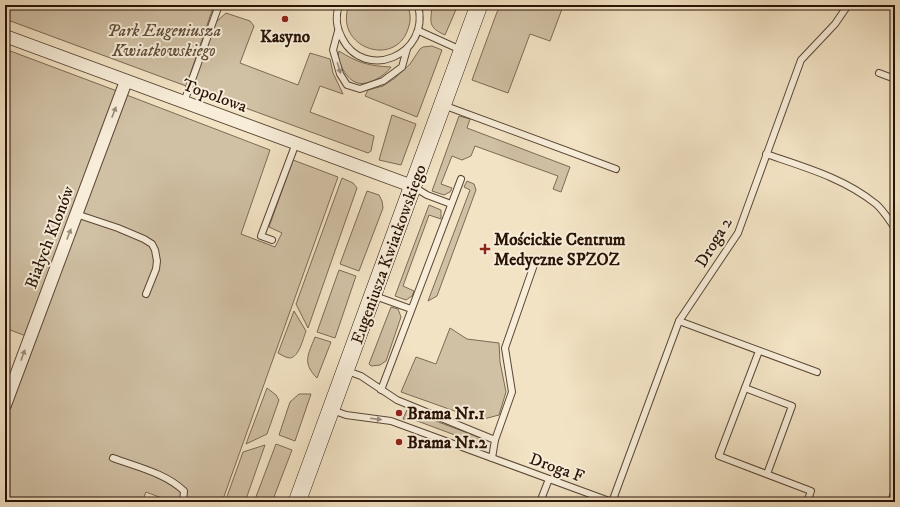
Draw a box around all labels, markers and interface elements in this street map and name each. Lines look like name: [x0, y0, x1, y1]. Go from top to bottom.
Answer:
marker: Kasyno: [280, 14, 290, 24]
park label: Park Eugeniusza Kwiatkowskiego: [107, 20, 221, 62]
place label: Kasyno: [260, 26, 310, 48]
one-way arrow: [336, 63, 342, 75]
street label: Topolowa: [179, 74, 251, 118]
one-way arrow: [112, 105, 118, 117]
street label: Eugeniusza Kwiatkowskiego: [346, 161, 432, 347]
street label: Białych Klonów: [20, 183, 80, 292]
street label: Droga 2: [690, 213, 738, 272]
one-way arrow: [66, 227, 72, 239]
place label: Mościckie Centrum Medyczne SPZOZ: [494, 229, 626, 271]
marker: Mościckie Centrum Medyczne SPZOZ: [479, 243, 491, 255]
one-way arrow: [21, 349, 27, 361]
place label: Brama Nr.1: [407, 403, 485, 425]
marker: Brama Nr.1: [394, 408, 404, 418]
one-way arrow: [370, 416, 383, 422]
place label: Brama Nr.2: [407, 432, 487, 454]
marker: Brama Nr.2: [394, 437, 404, 447]
street label: Droga F: [526, 448, 588, 488]

